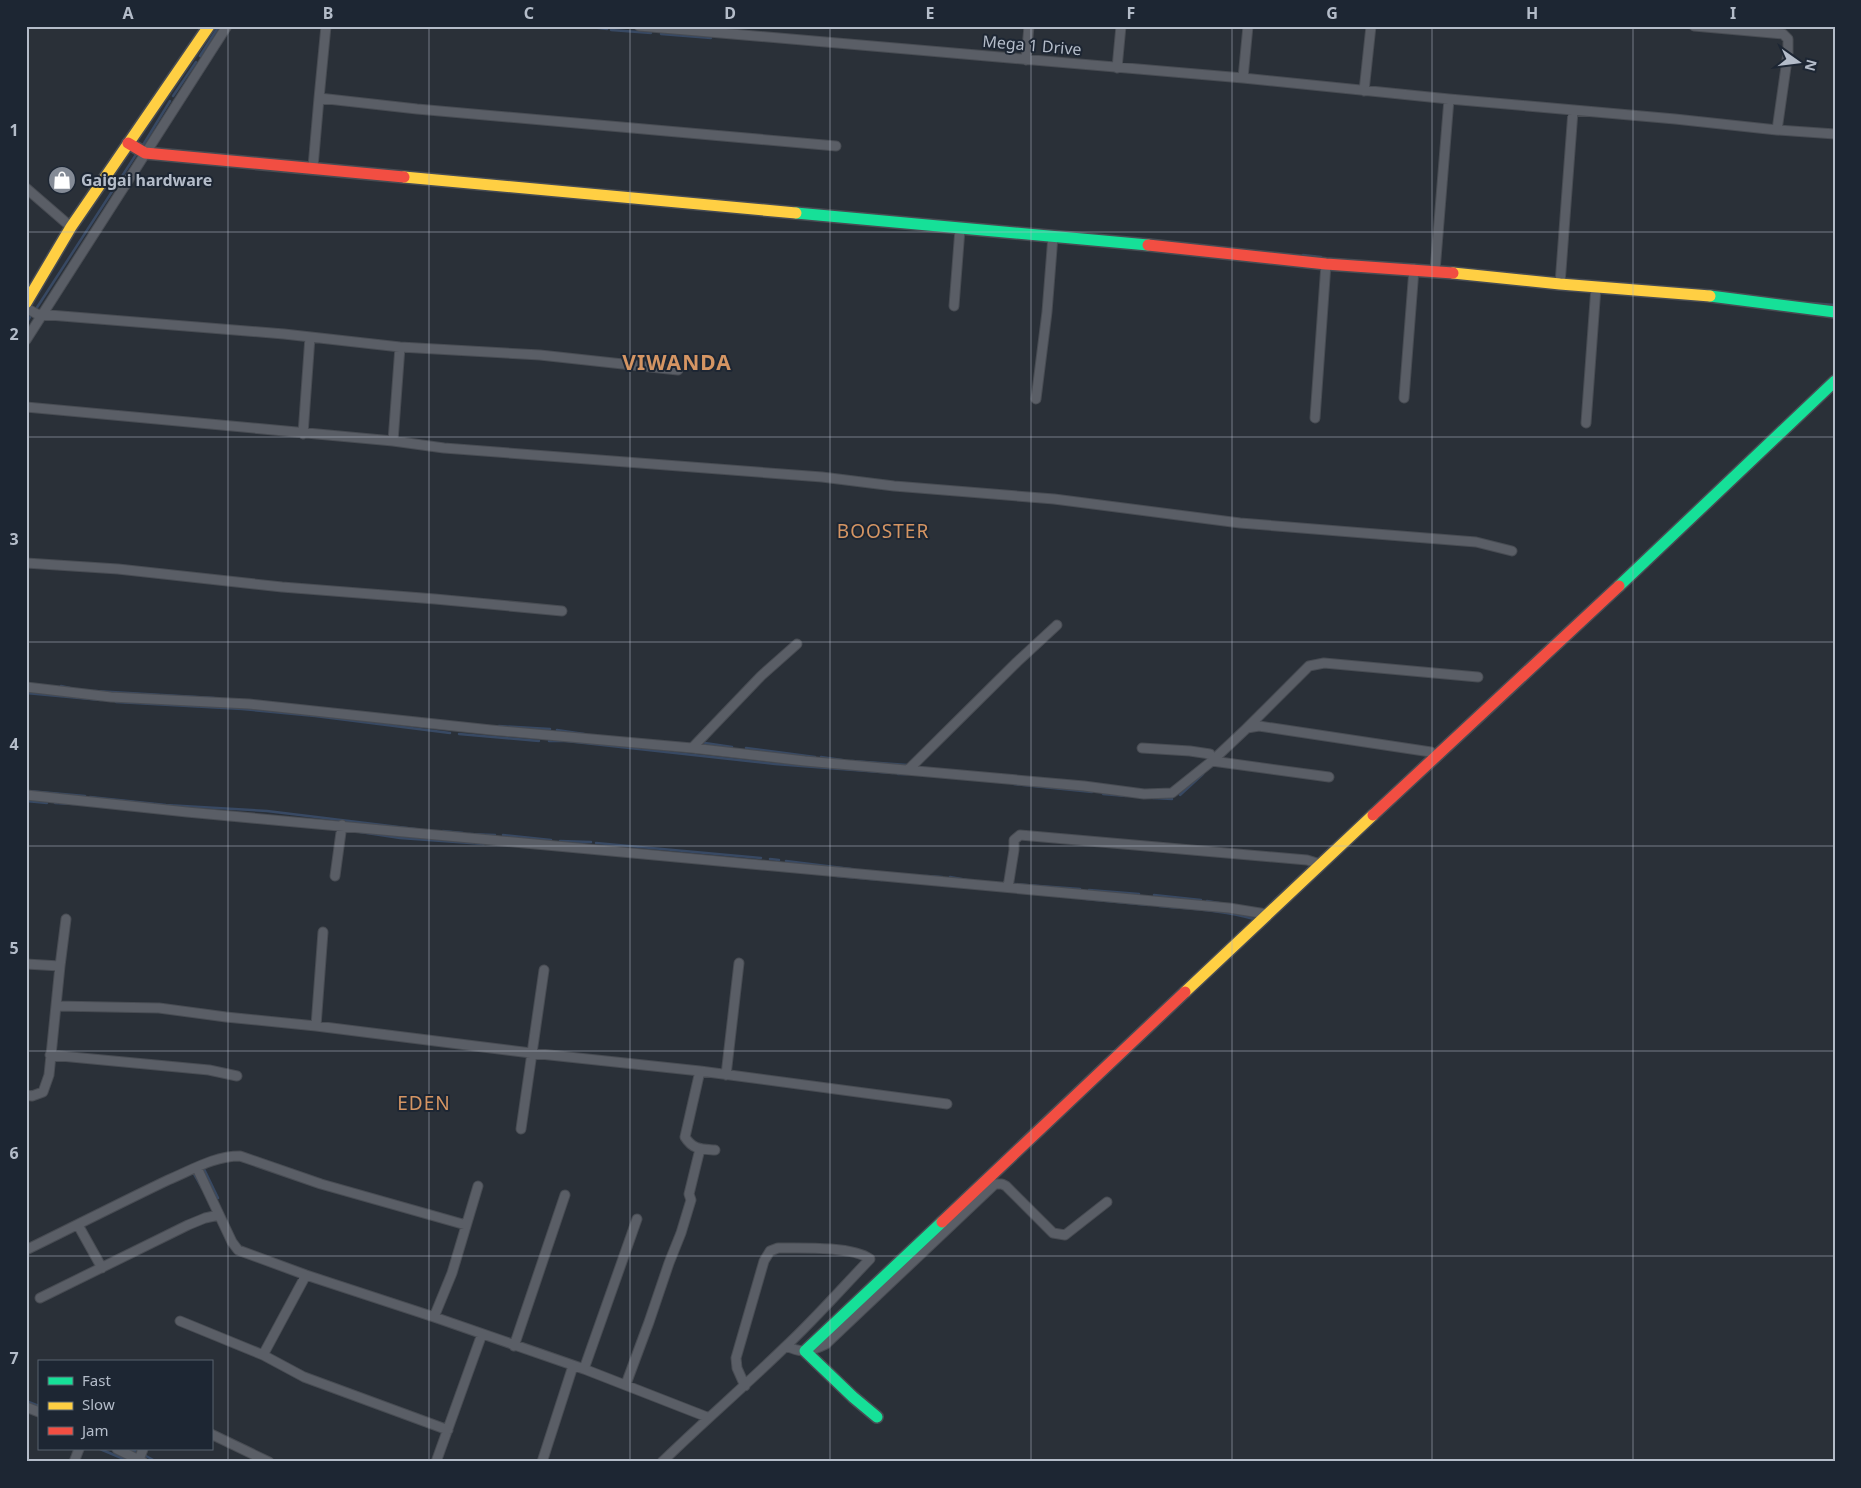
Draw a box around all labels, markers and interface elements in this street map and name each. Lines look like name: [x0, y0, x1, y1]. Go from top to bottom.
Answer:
text: A: [122, 2, 134, 24]
text: B: [323, 2, 333, 24]
text: C: [524, 2, 534, 24]
text: D: [724, 2, 736, 24]
text: E: [926, 2, 935, 24]
text: F: [1127, 2, 1135, 24]
text: G: [1326, 2, 1338, 24]
text: H: [1526, 2, 1538, 24]
text: I: [1730, 2, 1736, 24]
street label: Mega 1 Drive: [982, 30, 1082, 60]
north arrow: [1774, 38, 1824, 88]
text: N: [1801, 57, 1822, 73]
text: 1: [9, 119, 19, 141]
shop icon: Gaigai hardware: [47, 165, 77, 195]
place label: Gaigai hardware: [81, 169, 212, 191]
text: 2: [9, 323, 19, 345]
district label: VIWANDA: [622, 348, 732, 376]
district label: BOOSTER: [837, 518, 929, 544]
text: 3: [9, 528, 19, 550]
text: 4: [9, 733, 19, 755]
text: 5: [9, 937, 19, 959]
district label: EDEN: [397, 1090, 451, 1116]
text: 6: [9, 1142, 19, 1164]
text: 7: [9, 1347, 19, 1369]
legend: [38, 1360, 212, 1450]
text: Fast: [82, 1370, 111, 1390]
text: Slow: [82, 1394, 115, 1414]
text: Jam: [80, 1420, 109, 1440]

